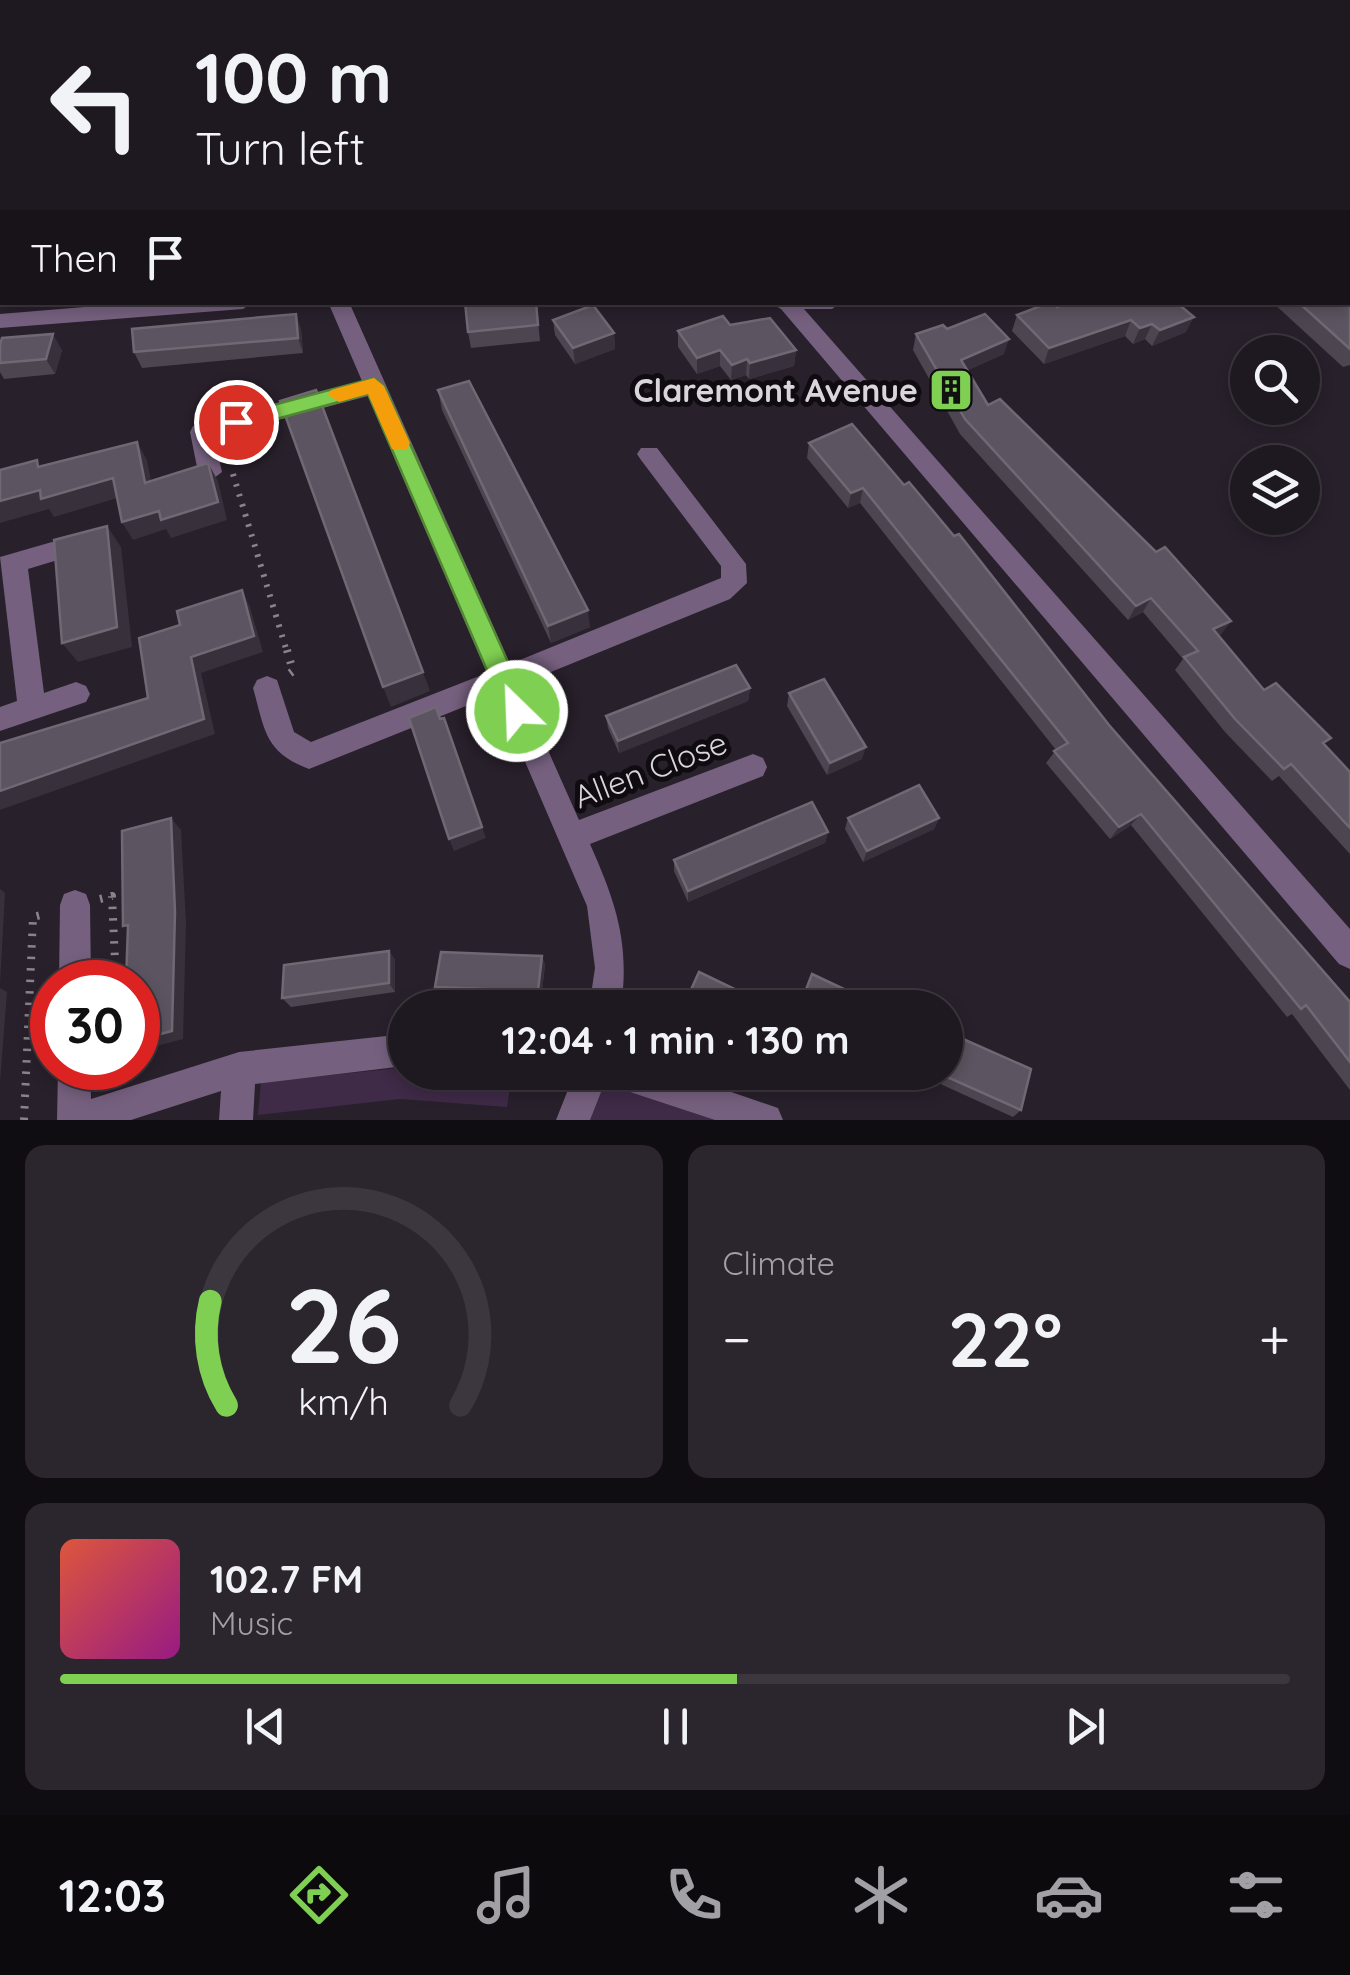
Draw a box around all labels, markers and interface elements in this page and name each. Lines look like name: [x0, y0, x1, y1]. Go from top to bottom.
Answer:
text: 100 m: [195, 33, 392, 121]
icon: left: [30, 40, 160, 170]
text: Turn left: [195, 120, 365, 176]
icon: arrive: [138, 230, 193, 285]
text: Then: [30, 234, 118, 282]
map controls: [1230, 335, 1320, 535]
button: search: [1230, 335, 1320, 425]
building icon: Claremont Avenue: [928, 367, 974, 413]
place label: Claremont Avenue: [634, 370, 918, 410]
pin: [194, 380, 279, 465]
icon: arrive: [209, 395, 264, 450]
button: layers: [1230, 445, 1320, 535]
position arrow: [465, 659, 569, 763]
street label: Allen Close: [568, 722, 732, 816]
speed limit sign: 30: [30, 960, 160, 1090]
text: 12:04 · 1 min · 130 m: [501, 1016, 850, 1064]
text: Climate: [723, 1243, 835, 1283]
text: 26: [285, 1259, 402, 1389]
text: 22°: [948, 1292, 1062, 1386]
text: −: [723, 1304, 751, 1373]
text: +: [1259, 1304, 1290, 1373]
text: km/h: [298, 1379, 389, 1424]
text: 102.7 FM: [210, 1555, 363, 1603]
text: Music: [210, 1603, 293, 1643]
icon: previous: [238, 1699, 293, 1754]
icon: pause: [648, 1699, 703, 1754]
icon: next: [1058, 1699, 1113, 1754]
icon: directions: [284, 1860, 354, 1930]
icon: music: [471, 1860, 541, 1930]
icon: phone: [659, 1860, 729, 1930]
icon: climate: [846, 1860, 916, 1930]
icon: car: [1034, 1860, 1104, 1930]
icon: filters: [1221, 1860, 1291, 1930]
text: 12:03: [59, 1867, 166, 1923]

